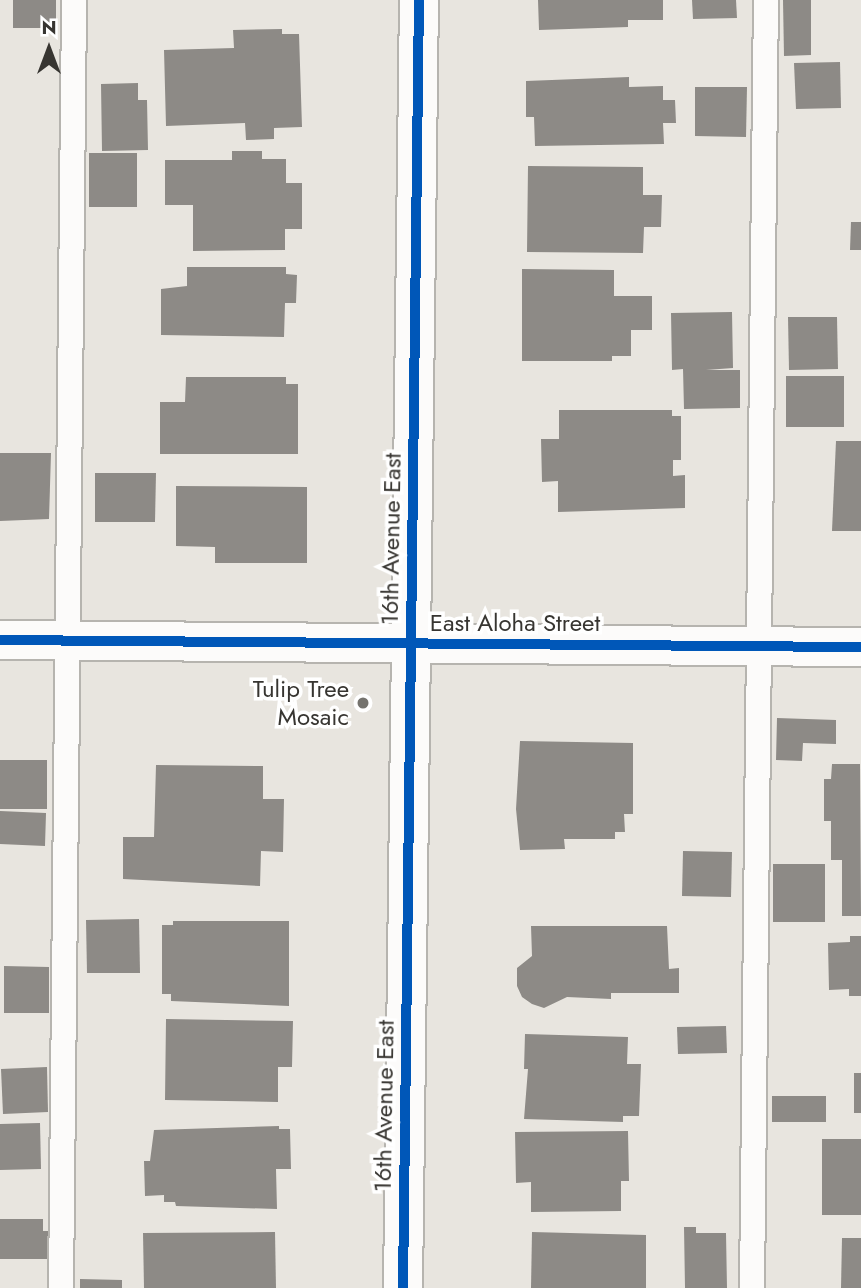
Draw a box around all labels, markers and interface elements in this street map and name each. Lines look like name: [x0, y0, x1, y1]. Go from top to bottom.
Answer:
north arrow: [14, 14, 84, 84]
text: N: [41, 14, 57, 41]
street label: 16th Avenue East: [375, 453, 407, 625]
street label: East Aloha Street: [430, 609, 600, 637]
place label: Tulip Tree Mosaic: [253, 675, 349, 731]
marker: Tulip Tree Mosaic: [355, 695, 371, 711]
street label: 16th Avenue East: [368, 1020, 400, 1192]

